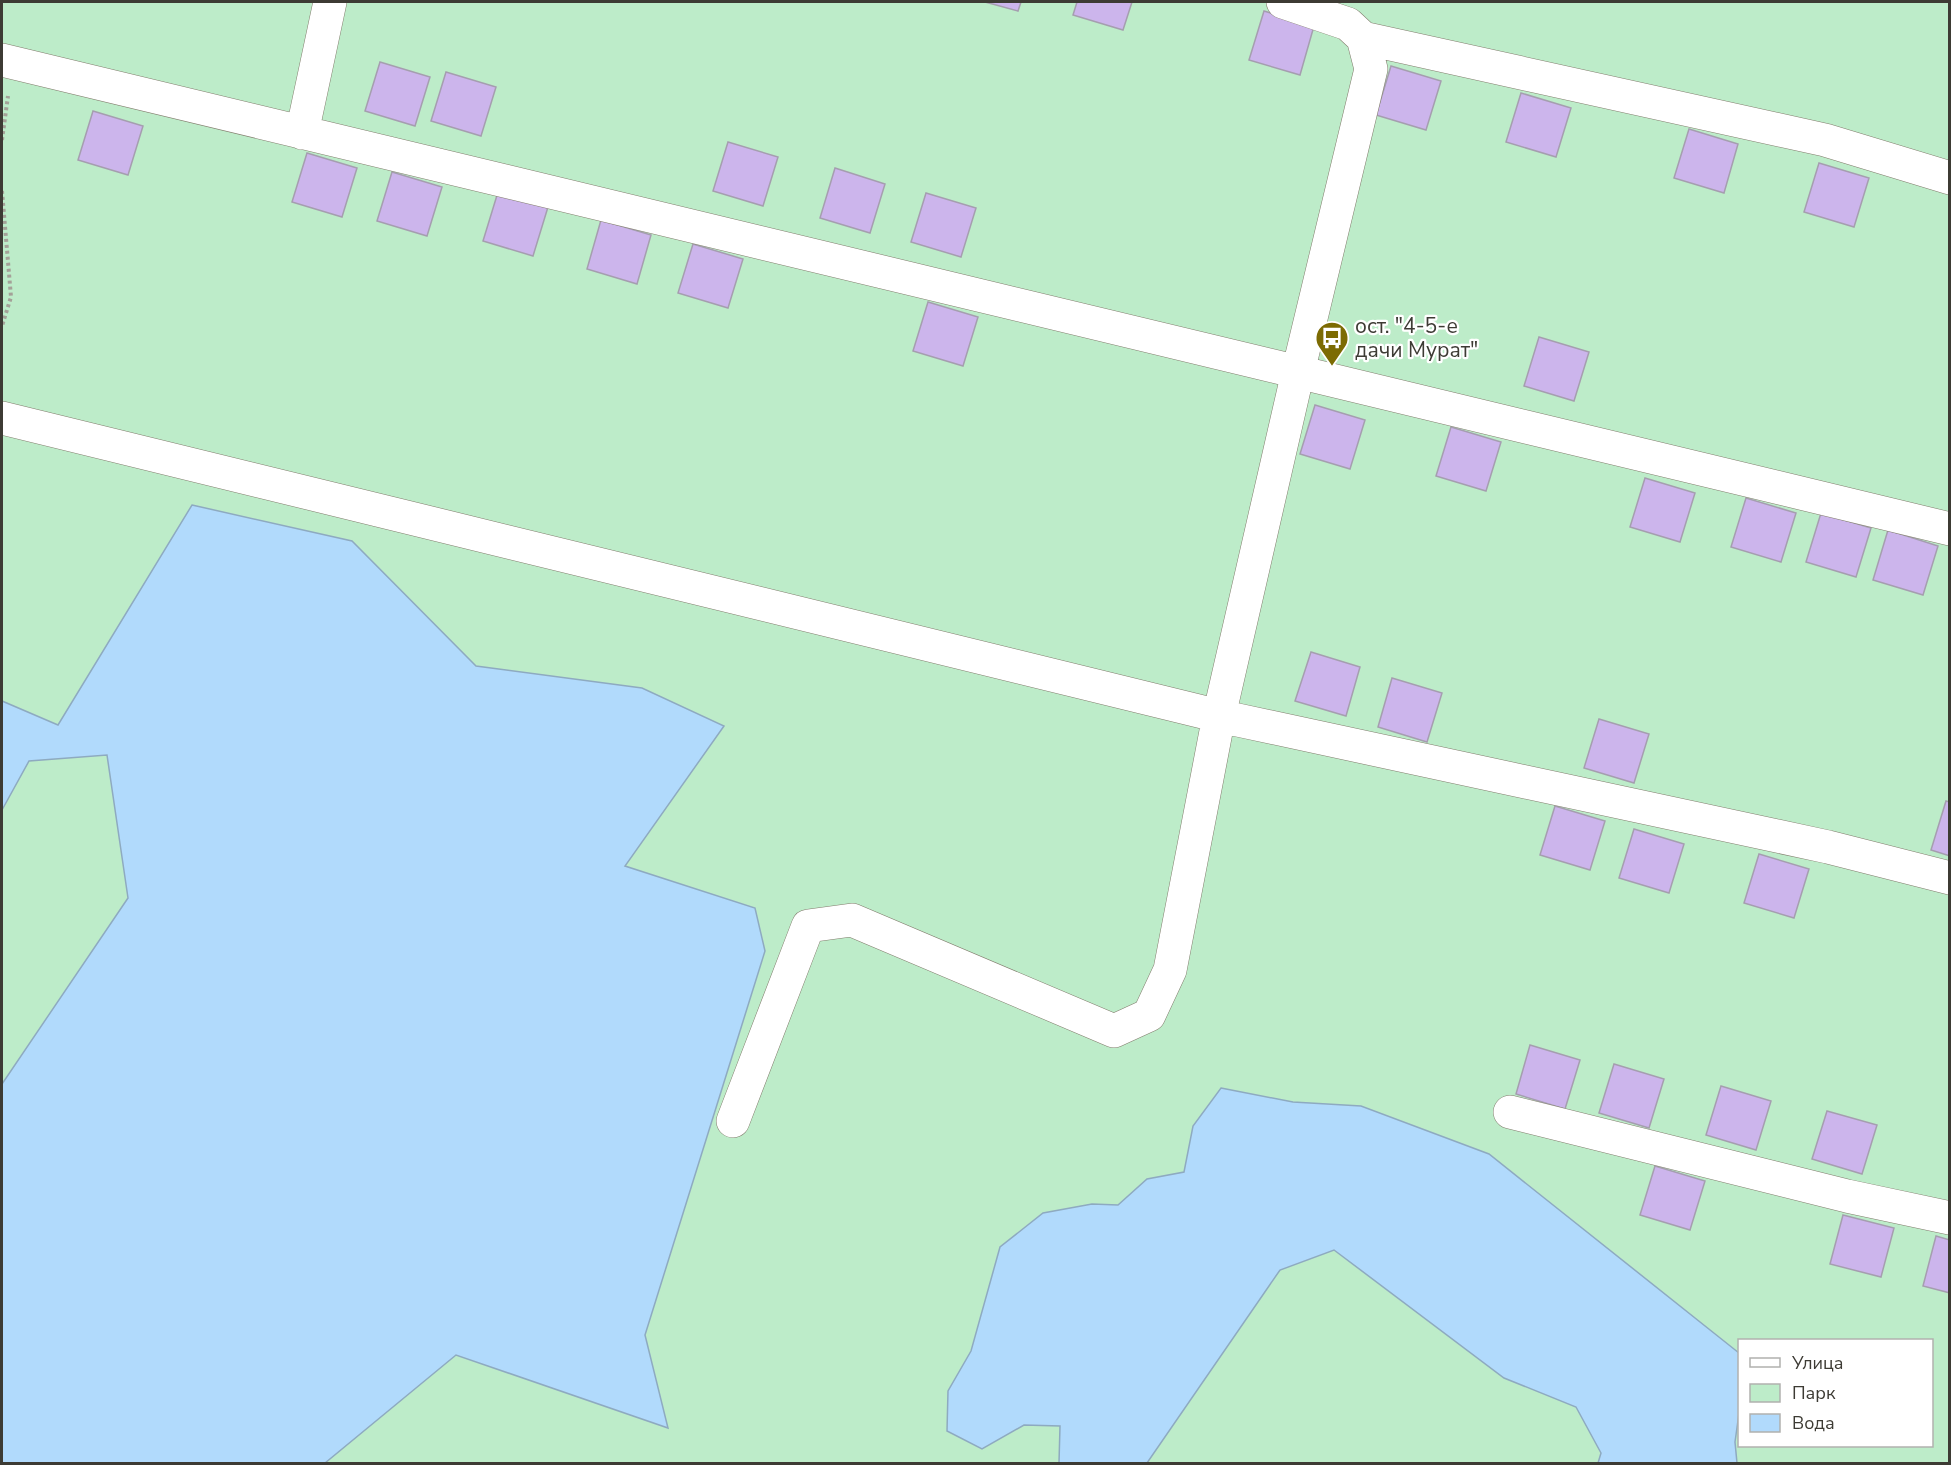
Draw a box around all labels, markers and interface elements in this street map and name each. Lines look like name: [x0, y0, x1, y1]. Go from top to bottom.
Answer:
place label: ост. "4-5-е дачи Мурат": [1355, 312, 1478, 364]
bus stop icon: ост. "4-5-е дачи Мурат": [1314, 320, 1350, 367]
legend: [1738, 1339, 1933, 1447]
text: Улица: [1791, 1351, 1843, 1375]
text: Парк: [1792, 1381, 1836, 1405]
text: Вода: [1792, 1411, 1835, 1435]

